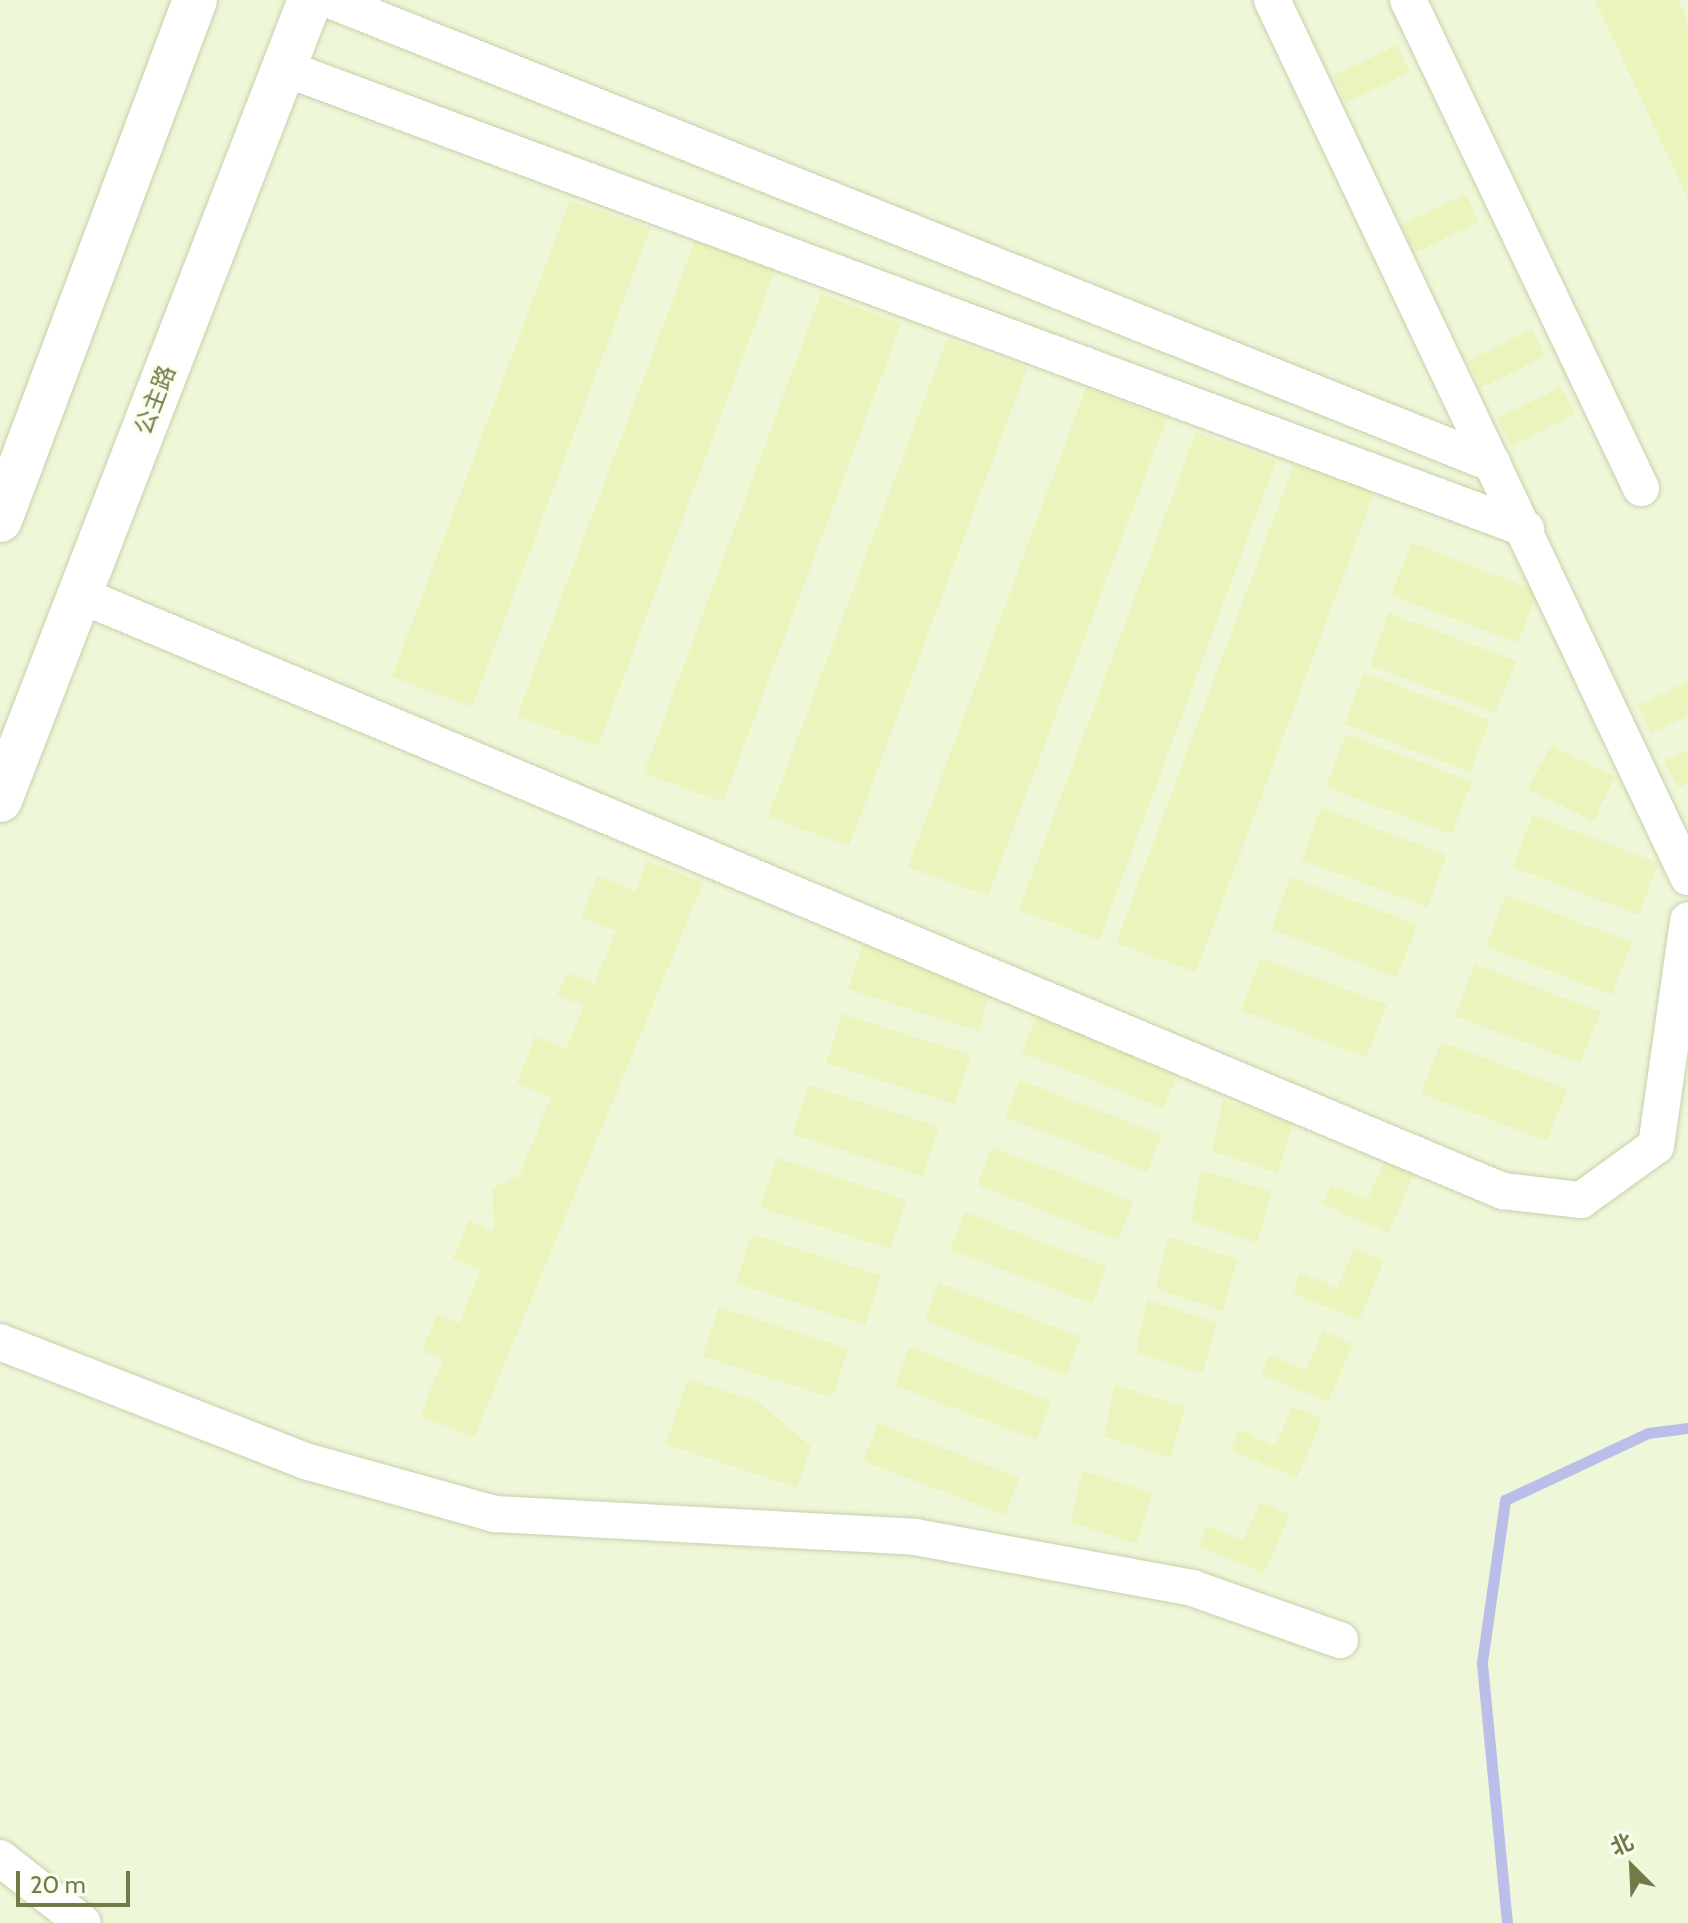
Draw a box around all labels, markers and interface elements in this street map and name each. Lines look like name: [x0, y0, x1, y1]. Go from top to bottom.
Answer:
street label: 公主路: [129, 361, 181, 439]
north arrow: [1592, 1827, 1672, 1907]
text: 北: [1606, 1828, 1638, 1861]
scale bar: [20, 1855, 134, 1905]
text: 20 m: [30, 1870, 86, 1899]

